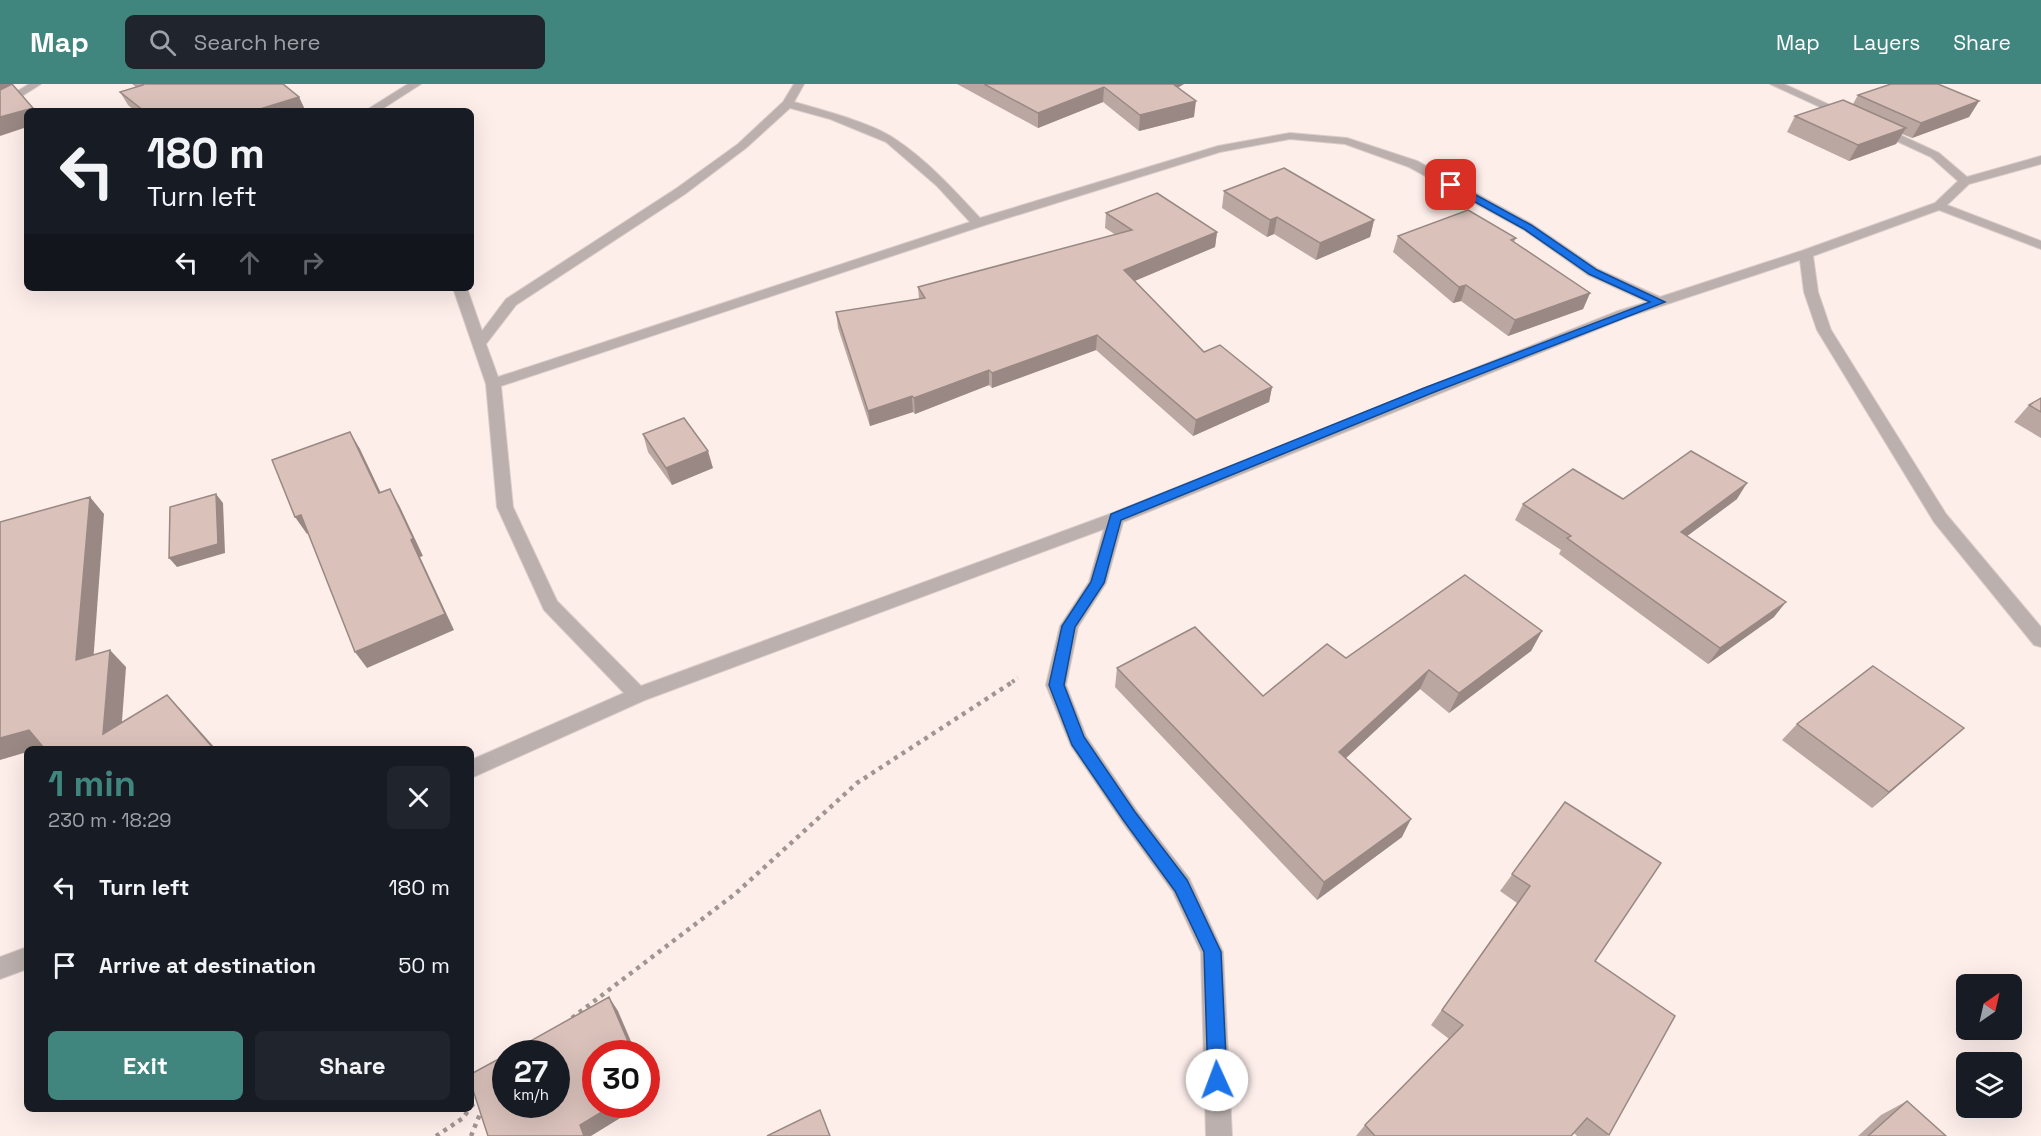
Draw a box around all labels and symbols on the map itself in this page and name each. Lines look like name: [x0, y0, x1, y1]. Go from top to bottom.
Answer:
pin: [1425, 159, 1476, 210]
north arrow: [1956, 974, 2022, 1040]
speed limit sign: 30: [582, 1040, 660, 1118]
position arrow: [1185, 1048, 1249, 1112]

